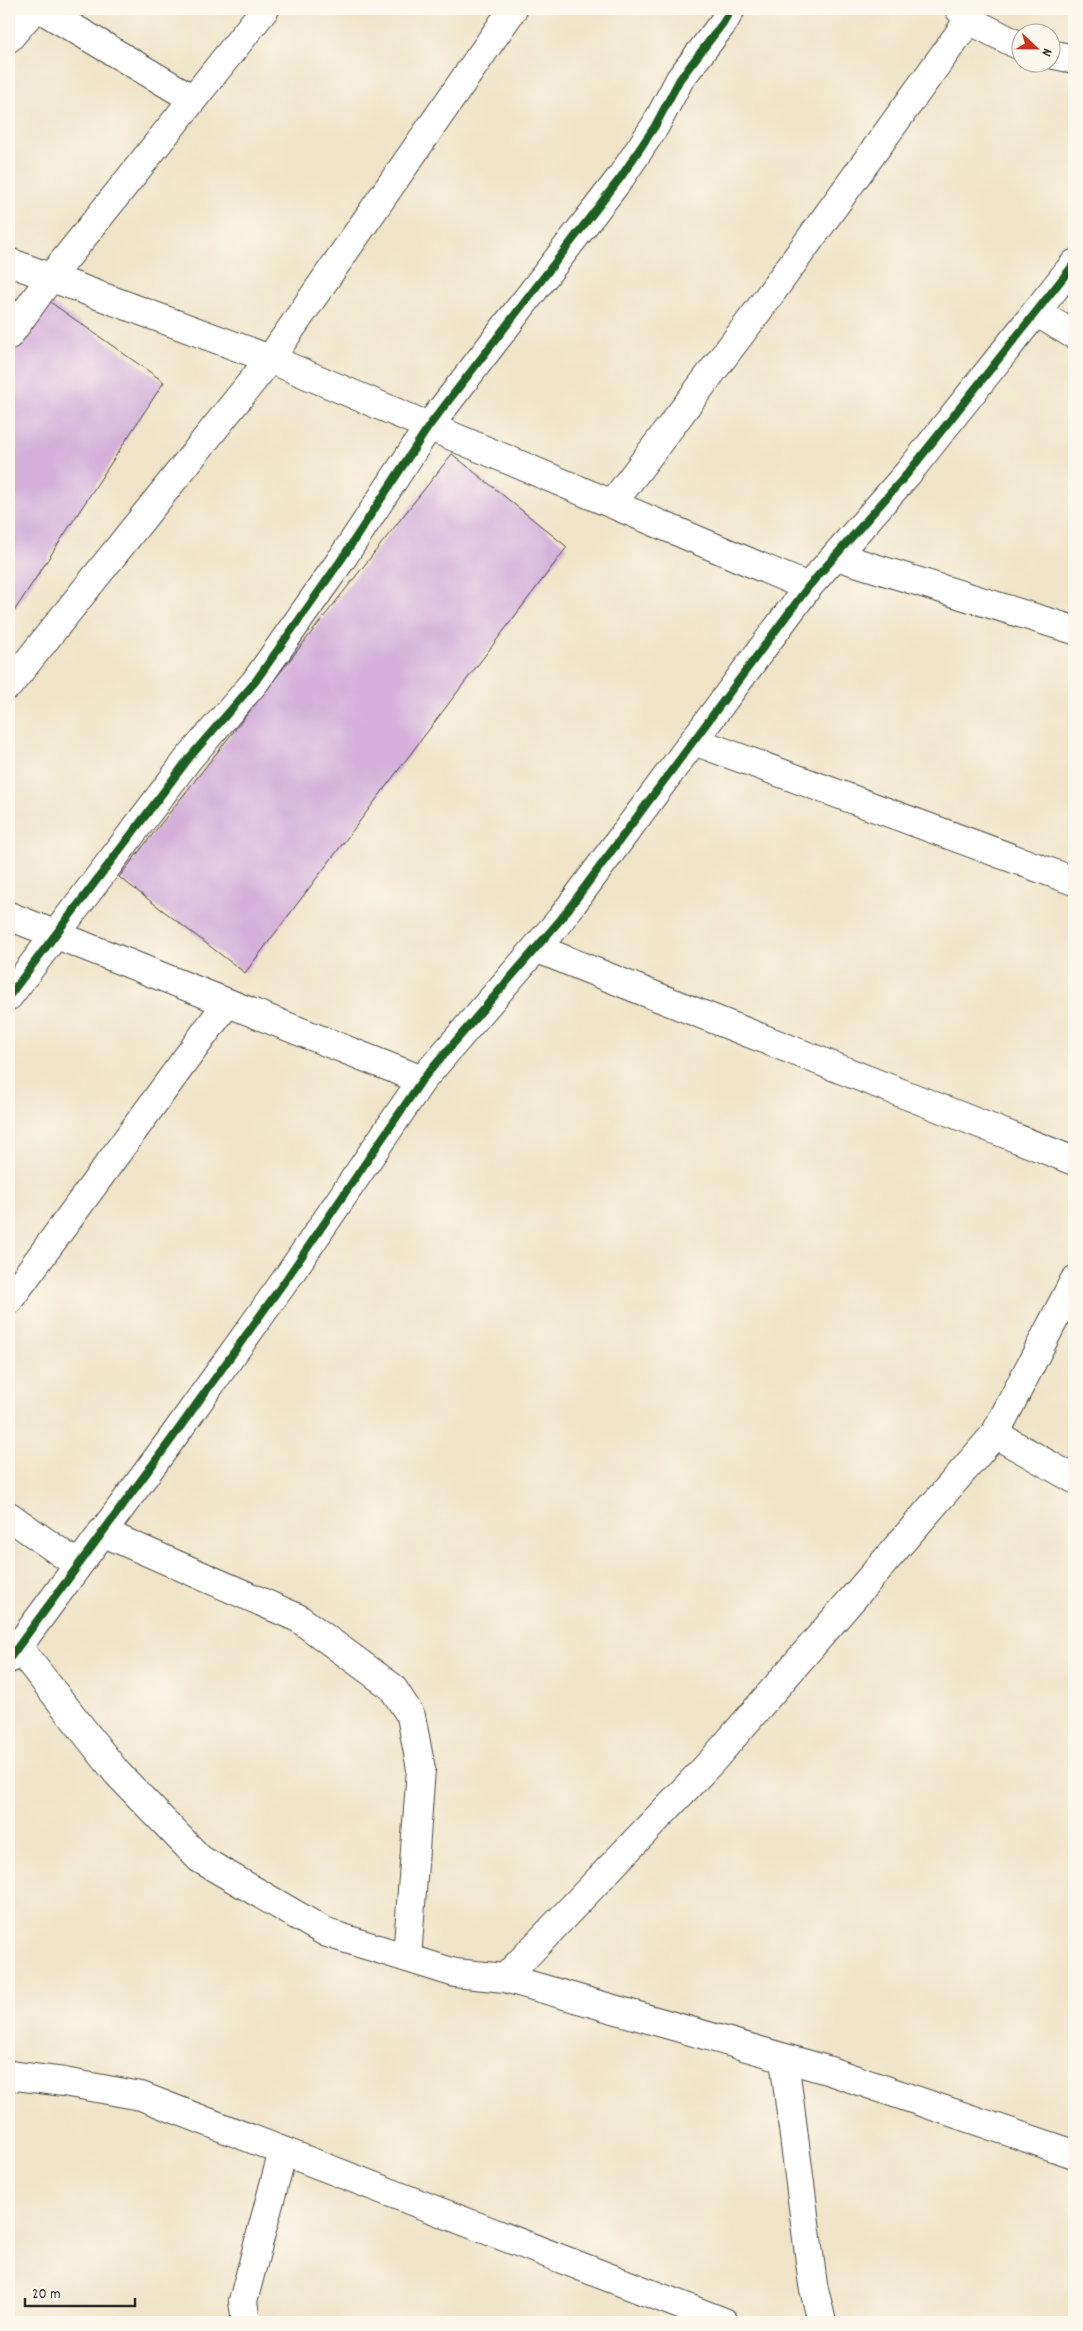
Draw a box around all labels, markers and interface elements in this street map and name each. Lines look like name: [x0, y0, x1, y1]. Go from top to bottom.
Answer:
north arrow: [1010, 22, 1060, 72]
text: N: [1036, 45, 1057, 59]
scale bar: [25, 2276, 135, 2308]
text: 20 m: [32, 2284, 60, 2306]

